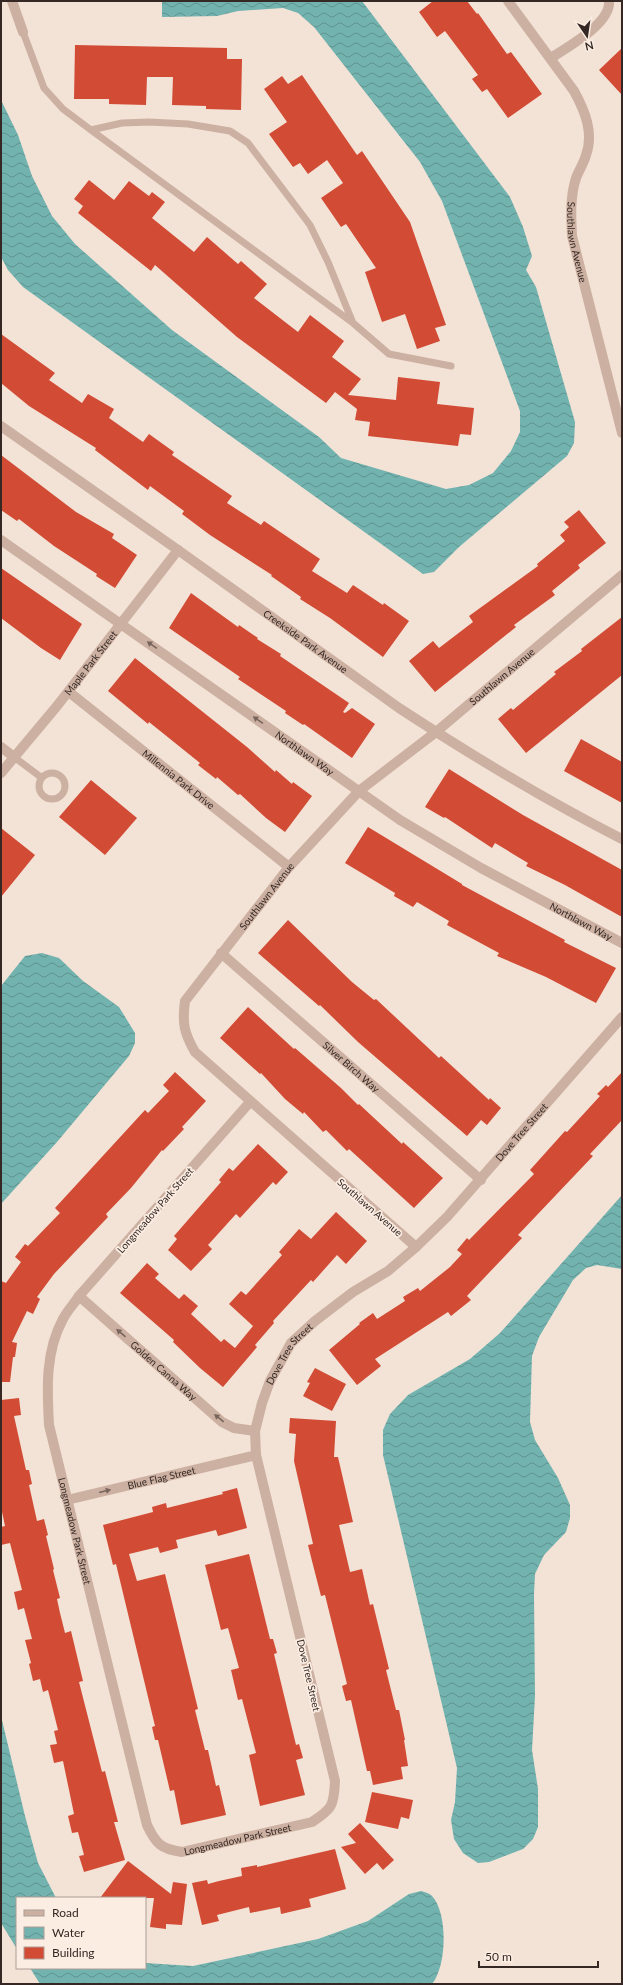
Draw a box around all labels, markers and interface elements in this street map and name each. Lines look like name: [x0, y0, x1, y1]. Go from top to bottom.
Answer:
north arrow: [567, 16, 607, 56]
text: N: [584, 39, 595, 54]
street label: Southlawn Avenue: [565, 201, 590, 284]
street label: Creekside Park Avenue: [261, 607, 350, 675]
street label: Maple Park Street: [62, 628, 120, 697]
one-way arrow: [147, 641, 157, 649]
street label: Southlawn Avenue: [467, 645, 537, 708]
one-way arrow: [253, 716, 263, 724]
street label: Northlawn Way: [273, 728, 337, 778]
street label: Millennia Park Drive: [140, 747, 217, 811]
street label: Southlawn Avenue: [237, 860, 296, 932]
street label: Northlawn Way: [548, 900, 615, 943]
street label: Silver Birch Way: [321, 1039, 383, 1095]
street label: Dove Tree Street: [493, 1100, 550, 1164]
street label: Longmeadow Park Street: [115, 1164, 196, 1255]
street label: Southlawn Avenue: [335, 1176, 405, 1238]
street label: Dove Tree Street: [263, 1320, 315, 1387]
one-way arrow: [116, 1329, 126, 1338]
street label: Golden Canna Way: [128, 1338, 200, 1404]
one-way arrow: [214, 1414, 225, 1423]
street label: Blue Flag Street: [126, 1464, 197, 1491]
street label: Longmeadow Park Street: [56, 1476, 94, 1586]
one-way arrow: [99, 1488, 112, 1494]
street label: Dove Tree Street: [295, 1638, 323, 1712]
street label: Longmeadow Park Street: [183, 1821, 293, 1857]
legend: [16, 1897, 146, 1969]
text: Road: [52, 1905, 79, 1920]
text: Water: [52, 1925, 85, 1940]
scale bar: [479, 1943, 598, 1969]
text: Building: [52, 1945, 95, 1960]
text: 50 m: [485, 1949, 512, 1964]

